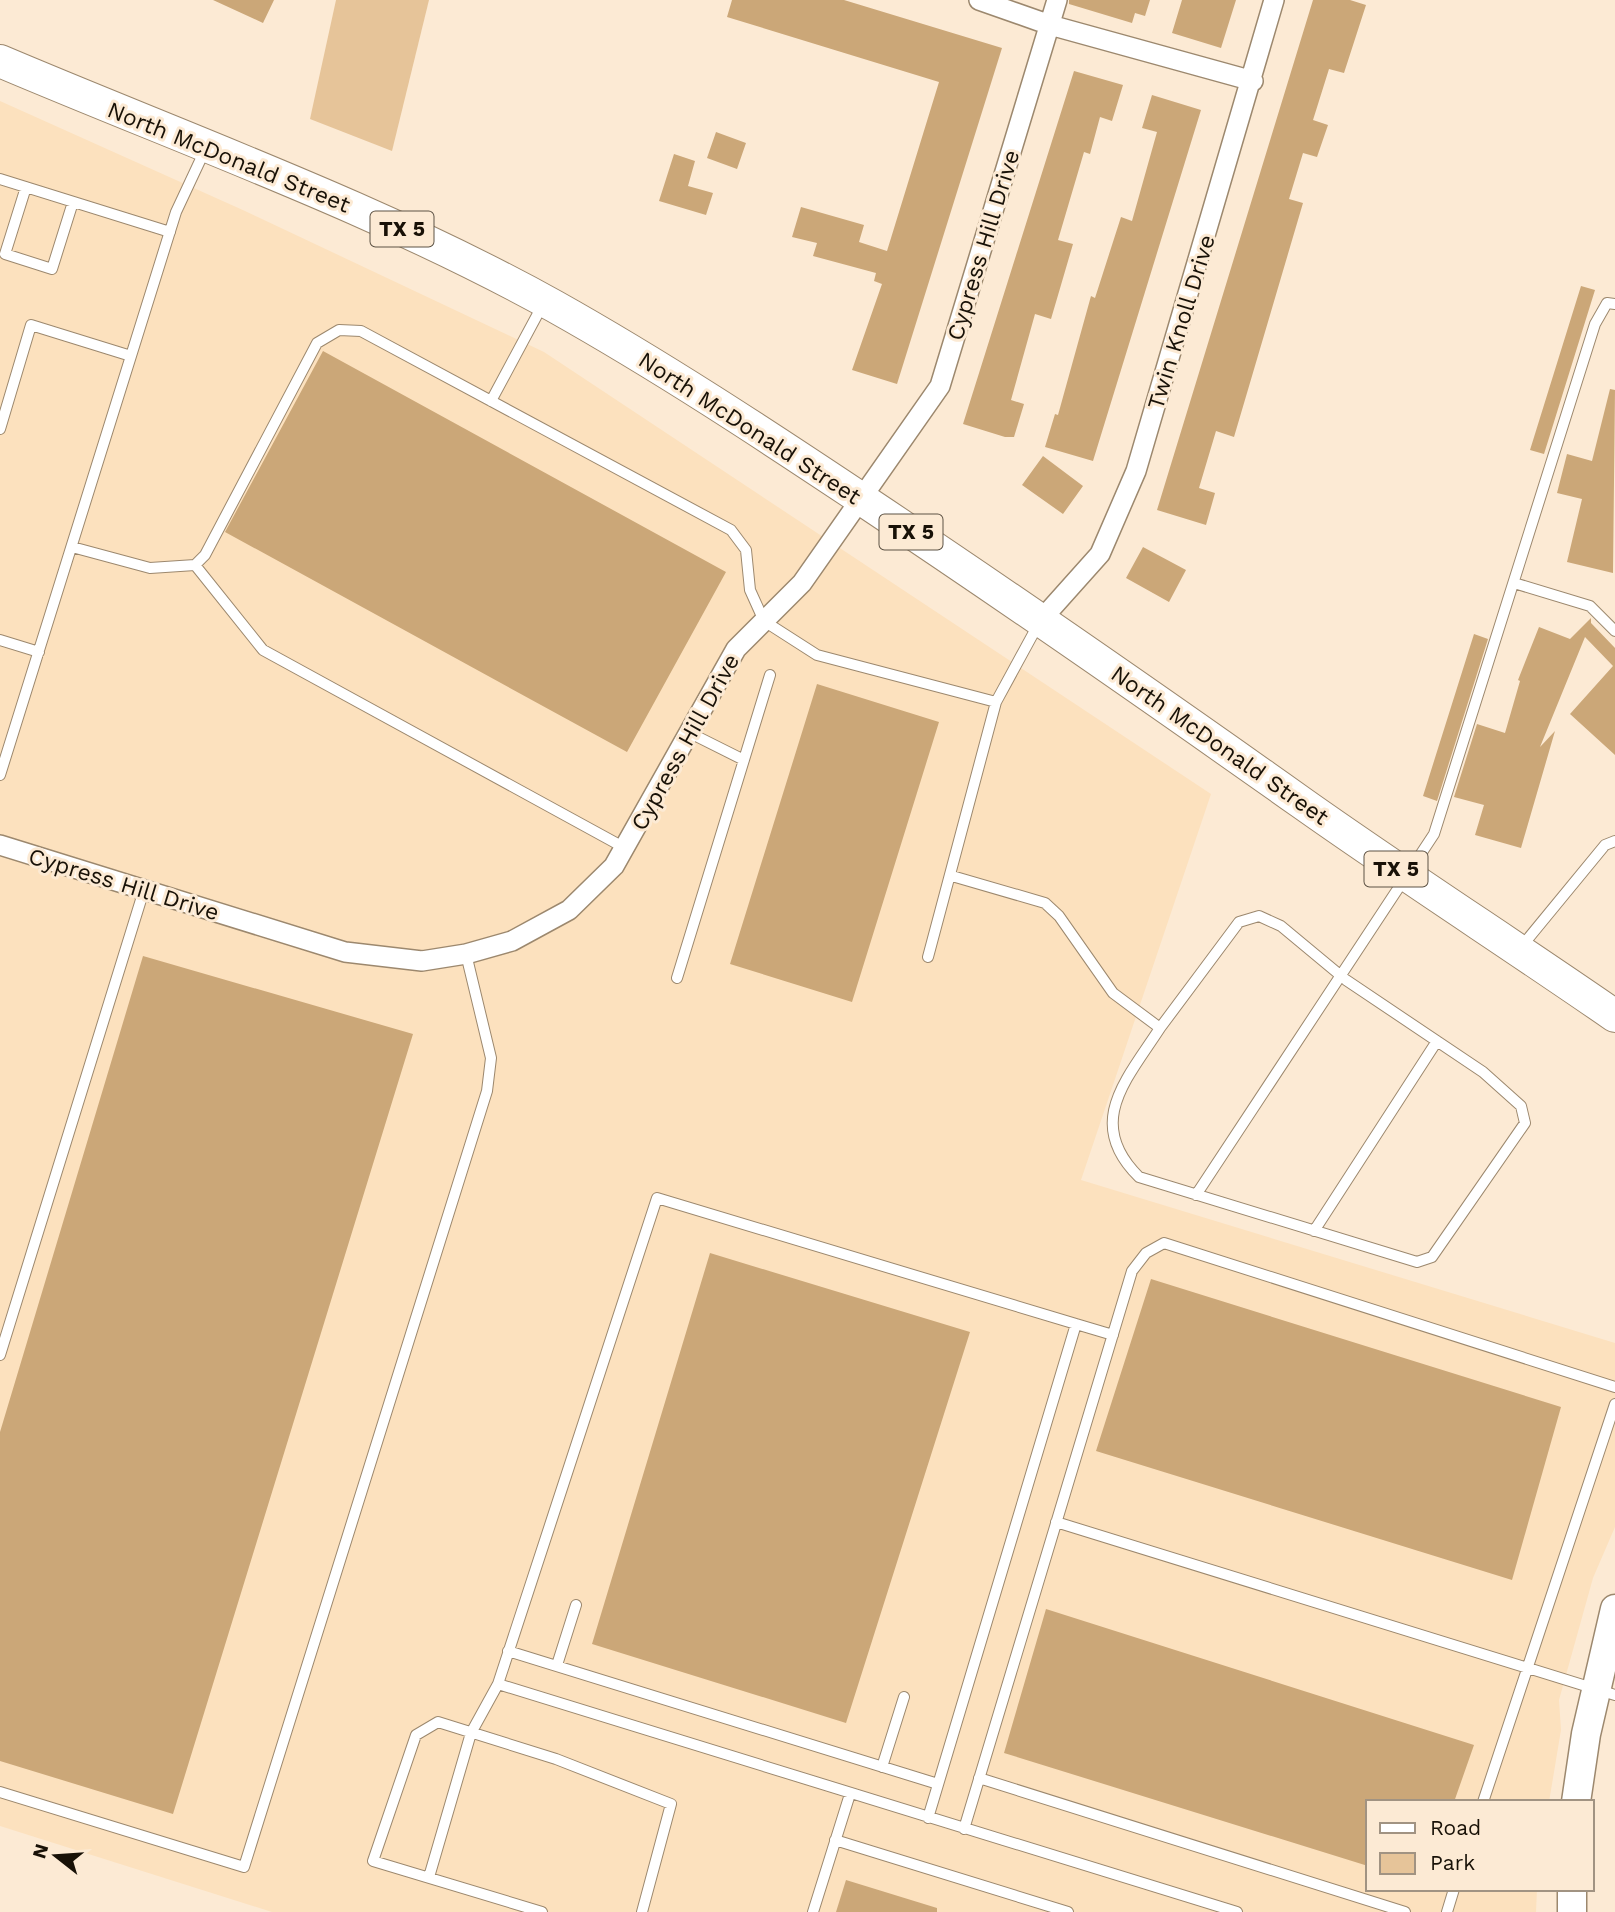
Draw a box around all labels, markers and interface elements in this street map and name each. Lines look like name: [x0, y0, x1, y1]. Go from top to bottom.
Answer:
street label: North McDonald Street: [103, 96, 354, 219]
street label: Cypress Hill Drive: [942, 147, 1025, 344]
road number: TX 5: [370, 212, 434, 246]
street label: Twin Knoll Drive: [1142, 232, 1221, 413]
street label: North McDonald Street: [634, 346, 866, 511]
road number: TX 5: [880, 514, 942, 550]
street label: Cypress Hill Drive: [626, 649, 745, 835]
street label: North McDonald Street: [1106, 660, 1334, 831]
street label: Cypress Hill Drive: [25, 843, 222, 926]
road number: TX 5: [1364, 852, 1428, 886]
legend: [1366, 1800, 1594, 1891]
text: Road: [1430, 1815, 1481, 1840]
north arrow: [21, 1821, 91, 1891]
text: N: [27, 1841, 53, 1861]
text: Park: [1430, 1850, 1475, 1875]

